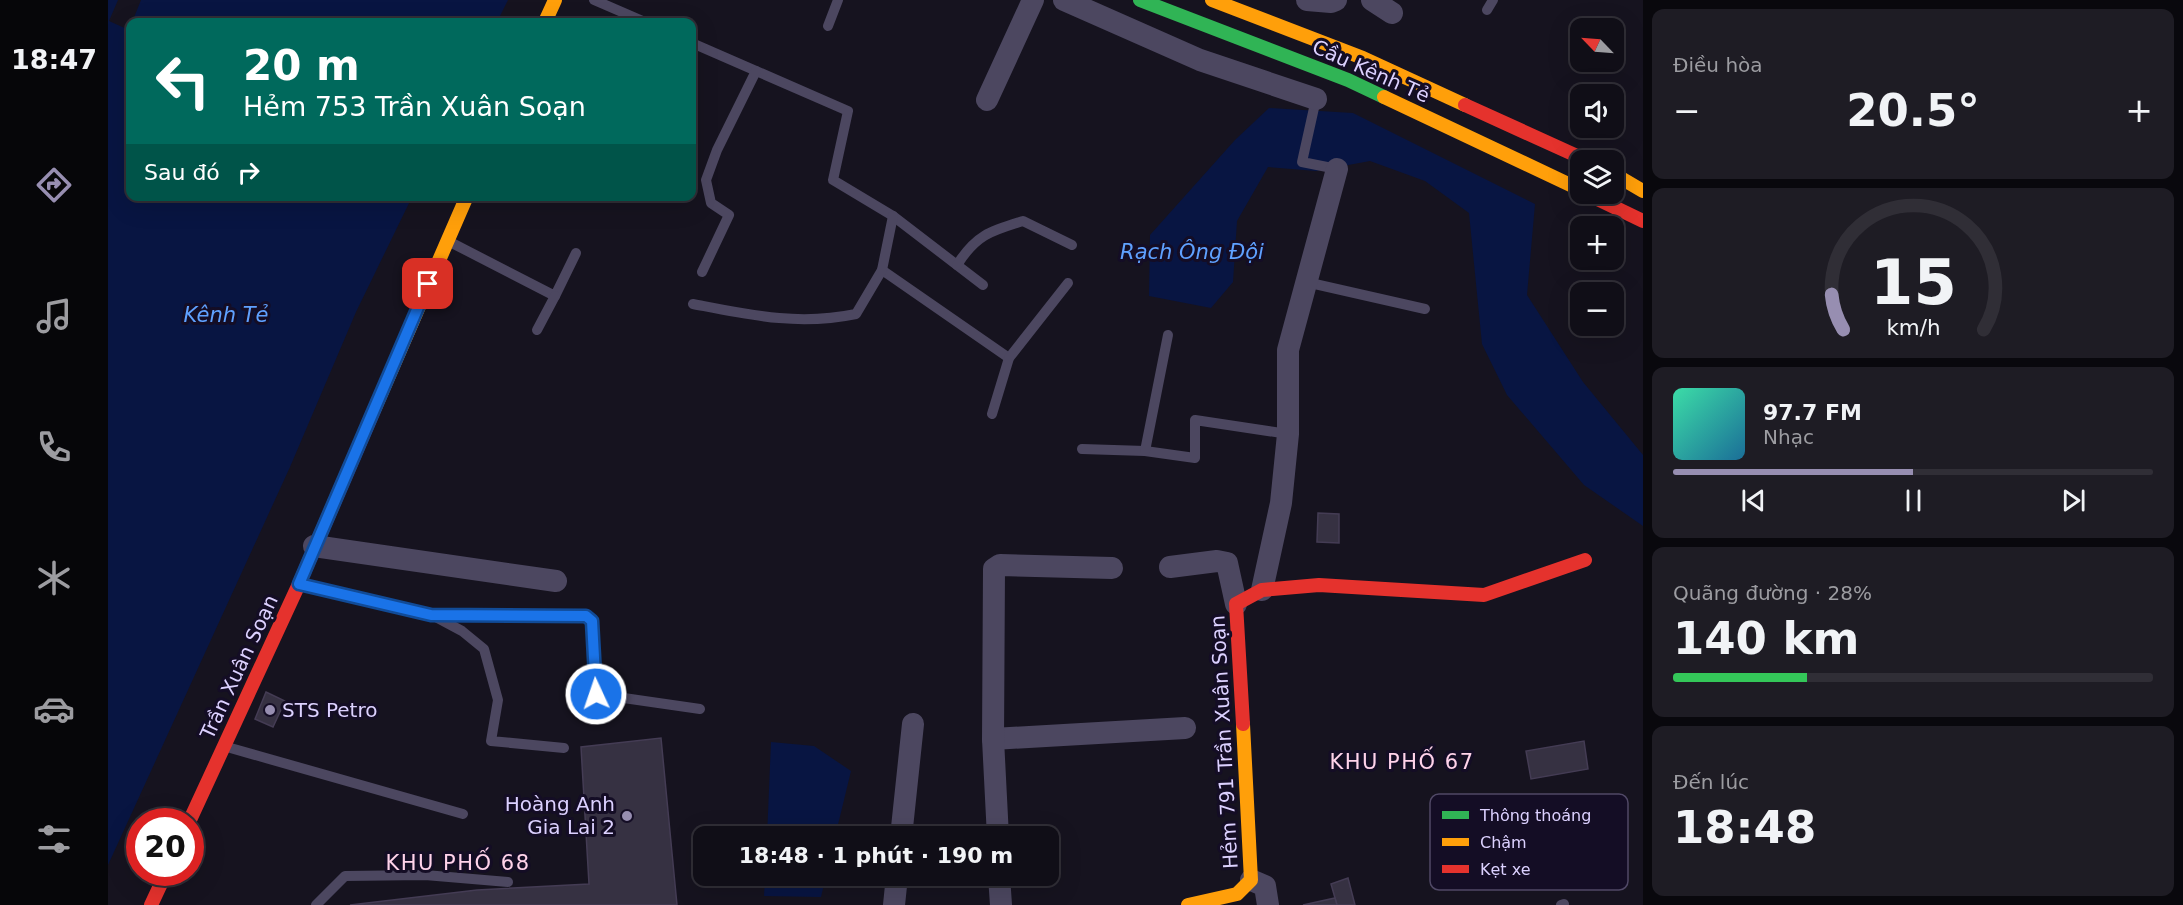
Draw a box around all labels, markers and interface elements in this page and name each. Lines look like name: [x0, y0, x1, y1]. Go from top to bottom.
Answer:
north arrow: [1570, 18, 1624, 72]
map controls: [1570, 18, 1624, 336]
street label: Cầu Kênh Tẻ: [1309, 34, 1433, 108]
text: 20 m: [243, 41, 360, 90]
icon: left: [144, 42, 222, 120]
text: 18:47: [11, 44, 97, 75]
text: Điều hòa: [1673, 53, 1763, 77]
button: sound: [1570, 84, 1624, 138]
text: 20.5°: [1846, 84, 1980, 137]
text: Hẻm 753 Trần Xuân Soạn: [243, 91, 586, 122]
text: −: [1673, 91, 1701, 130]
text: +: [2125, 91, 2153, 130]
button: layers: [1570, 150, 1624, 204]
icon: right: [232, 156, 265, 189]
text: Sau đó: [144, 160, 220, 185]
icon: directions: [33, 164, 75, 206]
button: +: [1570, 216, 1624, 270]
water label: Rạch Ông Đội: [1120, 239, 1264, 264]
text: 15: [1870, 246, 1956, 319]
pin: [402, 258, 453, 309]
icon: arrive: [411, 267, 444, 300]
button: −: [1570, 282, 1624, 336]
icon: music: [33, 295, 75, 337]
water label: Kênh Tẻ: [184, 303, 269, 327]
text: km/h: [1886, 316, 1940, 341]
text: 97.7 FM: [1763, 400, 1862, 425]
text: Nhạc: [1763, 425, 1814, 449]
icon: phone: [33, 426, 75, 468]
icon: previous: [1737, 484, 1770, 517]
icon: pause: [1897, 484, 1930, 517]
icon: next: [2057, 484, 2090, 517]
icon: climate: [33, 557, 75, 599]
text: Quãng đường · 28%: [1673, 581, 1872, 605]
street label: Trần Xuân Soạn: [195, 591, 283, 744]
text: 140 km: [1673, 612, 1859, 665]
street label: Hẻm 791 Trần Xuân Soạn: [1205, 615, 1243, 869]
position arrow: [564, 662, 628, 726]
icon: car: [33, 688, 75, 730]
place label: STS Petro: [282, 698, 377, 722]
marker: STS Petro: [263, 703, 277, 717]
district label: KHU PHỐ 67: [1330, 746, 1475, 774]
text: Đến lúc: [1673, 770, 1749, 794]
place label: Hoàng Anh Gia Lai 2: [505, 792, 615, 839]
legend: [1430, 794, 1628, 890]
text: 18:48: [1673, 801, 1816, 854]
text: Thông thoáng: [1479, 806, 1591, 825]
speed limit sign: 20: [126, 808, 204, 886]
marker: Hoàng Anh Gia Lai 2: [620, 809, 634, 823]
icon: filters: [33, 818, 75, 860]
text: Chậm: [1480, 833, 1527, 852]
text: 18:48 · 1 phút · 190 m: [739, 843, 1013, 868]
district label: KHU PHỐ 68: [386, 847, 531, 875]
text: Kẹt xe: [1480, 860, 1531, 879]

